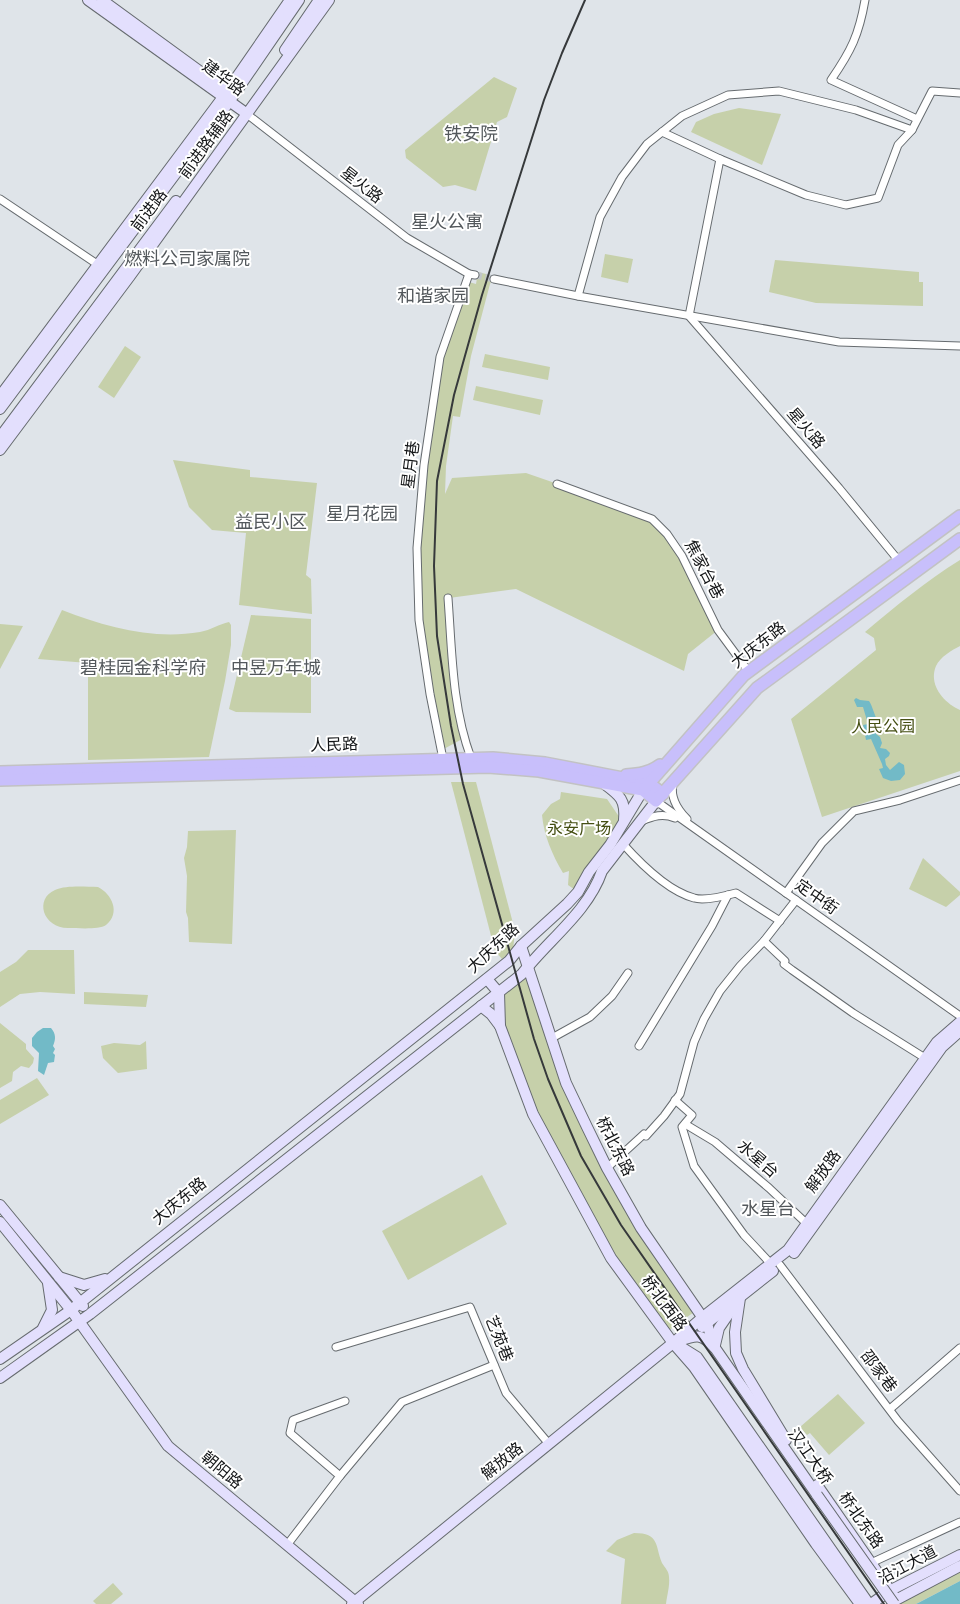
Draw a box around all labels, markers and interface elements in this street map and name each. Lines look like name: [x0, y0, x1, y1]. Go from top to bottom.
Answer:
street label: 建华路: [198, 57, 248, 101]
street label: 前进路辅路: [175, 107, 239, 183]
district label: 铁安院: [444, 124, 498, 147]
street label: 星火路: [336, 163, 386, 209]
street label: 前进路: [128, 186, 172, 236]
district label: 星火公寓: [411, 212, 483, 235]
district label: 燃料公司家属院: [124, 249, 250, 272]
district label: 和谐家园: [397, 286, 469, 309]
street label: 星火路: [782, 404, 828, 454]
street label: 星月巷: [399, 440, 425, 490]
district label: 星月花园: [326, 504, 398, 527]
district label: 益民小区: [235, 512, 307, 535]
street label: 焦家台巷: [679, 537, 727, 603]
street label: 大庆东路: [728, 618, 790, 674]
district label: 碧桂园金科学府: [80, 658, 206, 681]
district label: 中昱万年城: [231, 658, 321, 681]
park label: 人民公园: [851, 718, 915, 738]
street label: 人民路: [310, 735, 358, 757]
park label: 永安广场: [547, 820, 611, 840]
street label: 定中街: [791, 876, 841, 920]
street label: 大庆东路: [464, 920, 524, 978]
street label: 桥北东路: [591, 1114, 637, 1180]
street label: 水星台: [732, 1137, 782, 1183]
street label: 解放路: [802, 1147, 846, 1197]
street label: 大庆东路: [149, 1174, 211, 1230]
district label: 水星台: [741, 1199, 795, 1222]
street label: 桥北西路: [636, 1272, 690, 1336]
street label: 艺苑巷: [480, 1313, 516, 1365]
street label: 邵家巷: [856, 1347, 900, 1397]
street label: 汉江大桥: [782, 1425, 836, 1489]
street label: 解放路: [478, 1439, 528, 1485]
street label: 朝阳路: [196, 1448, 246, 1494]
street label: 桥北东路: [833, 1489, 887, 1553]
street label: 沿江大道: [875, 1542, 941, 1590]

